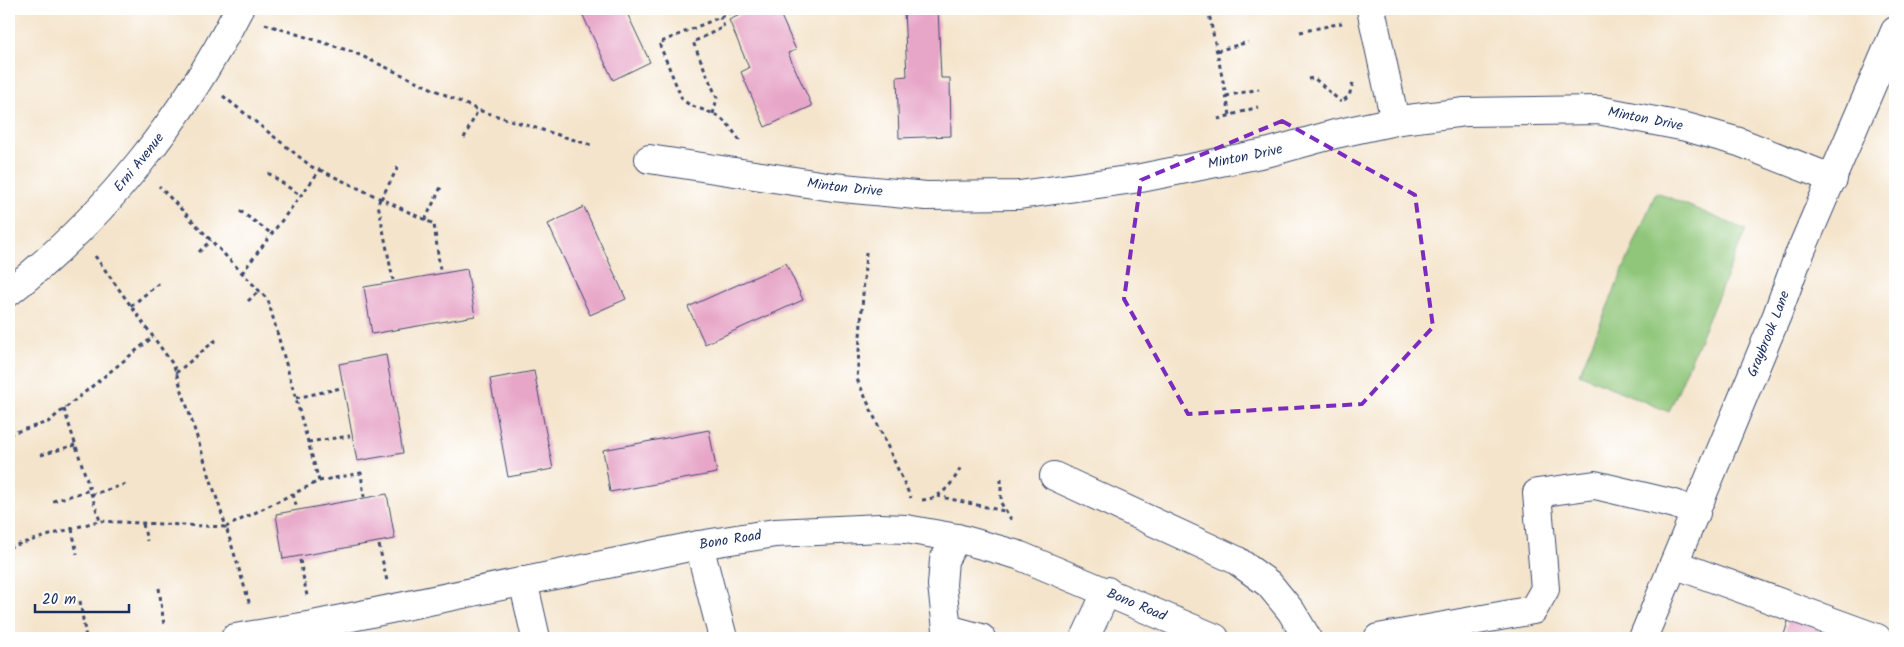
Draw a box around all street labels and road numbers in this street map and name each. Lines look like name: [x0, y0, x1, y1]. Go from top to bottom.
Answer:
street label: Minton Drive: [1606, 101, 1685, 137]
street label: Erni Avenue: [108, 128, 170, 197]
street label: Minton Drive: [1206, 138, 1286, 175]
street label: Minton Drive: [806, 172, 884, 203]
street label: Graybrook Lane: [1741, 287, 1796, 380]
street label: Bono Road: [698, 524, 764, 556]
street label: Bono Road: [1103, 583, 1171, 628]

